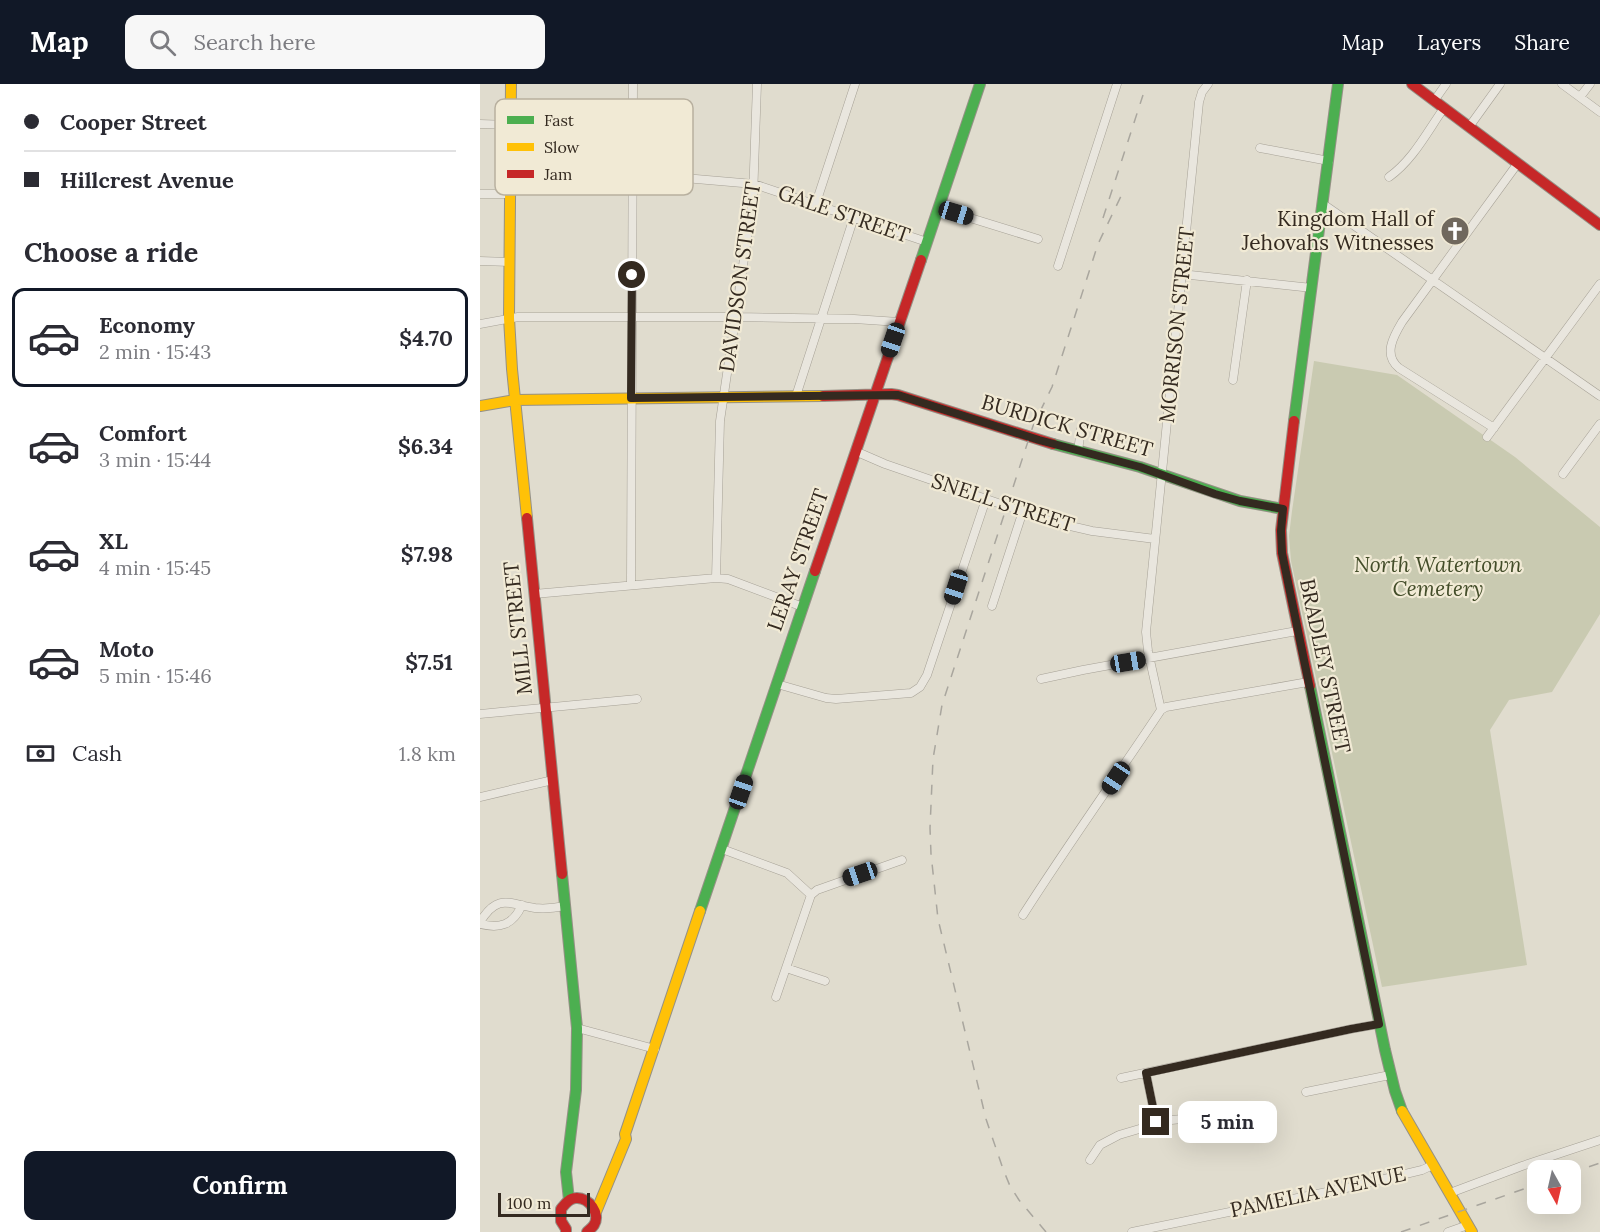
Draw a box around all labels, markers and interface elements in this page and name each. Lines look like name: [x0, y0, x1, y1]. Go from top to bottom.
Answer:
search box: [125, 15, 545, 69]
text: Map: [30, 24, 89, 60]
icon: search: [146, 26, 179, 59]
text: Search here: [194, 28, 316, 56]
text: Map: [1341, 29, 1384, 56]
text: Layers: [1417, 29, 1481, 56]
text: Share: [1514, 29, 1570, 56]
legend: [495, 99, 693, 195]
text: Cooper Street: [60, 108, 207, 136]
text: Fast: [544, 110, 575, 130]
text: Slow: [544, 137, 580, 157]
text: Jam: [543, 164, 572, 184]
text: Hillcrest Avenue: [60, 166, 234, 194]
street label: GALE STREET: [775, 178, 914, 249]
street label: DAVIDSON STREET: [713, 180, 766, 374]
car: [936, 199, 976, 227]
place label: Kingdom Hall of Jehovahs Witnesses: [1241, 205, 1436, 256]
church icon: Kingdom Hall of Jehovahs Witnesses: [1439, 215, 1471, 247]
street label: MORRISON STREET: [1153, 226, 1200, 424]
text: Choose a ride: [24, 235, 198, 269]
route start: [618, 261, 645, 288]
icon: car: [27, 311, 81, 365]
text: Economy: [99, 311, 195, 339]
car: [879, 320, 907, 360]
text: $4.70: [399, 324, 453, 352]
text: 2 min · 15:43: [99, 339, 211, 364]
street label: BURDICK STREET: [978, 388, 1156, 463]
icon: car: [27, 419, 81, 473]
text: Comfort: [99, 419, 187, 447]
text: $6.34: [398, 432, 453, 460]
text: 3 min · 15:44: [99, 447, 211, 472]
street label: SNELL STREET: [928, 467, 1078, 538]
street label: LERAY STREET: [761, 485, 835, 635]
icon: car: [27, 527, 81, 581]
text: XL: [99, 527, 128, 555]
text: $7.98: [401, 540, 453, 568]
park label: North Watertown Cemetery: [1354, 551, 1522, 602]
text: 4 min · 15:45: [99, 555, 211, 580]
street label: MILL STREET: [497, 560, 538, 696]
car: [942, 567, 970, 607]
street label: BRADLEY STREET: [1294, 576, 1357, 756]
icon: car: [27, 635, 81, 689]
text: Moto: [99, 635, 154, 663]
text: $7.51: [405, 648, 453, 676]
car: [1109, 650, 1147, 674]
text: 5 min · 15:46: [99, 663, 212, 688]
icon: cash: [24, 737, 57, 770]
text: Cash: [72, 739, 122, 767]
text: 1.8 km: [399, 741, 456, 766]
car: [1098, 758, 1134, 798]
car: [727, 772, 755, 812]
car: [840, 860, 880, 888]
callout: 5 min: [1177, 1101, 1276, 1143]
route end: [1142, 1108, 1169, 1135]
text: 5 min: [1201, 1109, 1254, 1134]
button: Confirm: [24, 1151, 456, 1220]
street label: PAMELIA AVENUE: [1227, 1160, 1408, 1223]
north arrow: [1527, 1160, 1581, 1214]
map controls: [1527, 1160, 1581, 1214]
scale bar: [498, 1190, 590, 1218]
text: 100 m: [507, 1193, 551, 1213]

